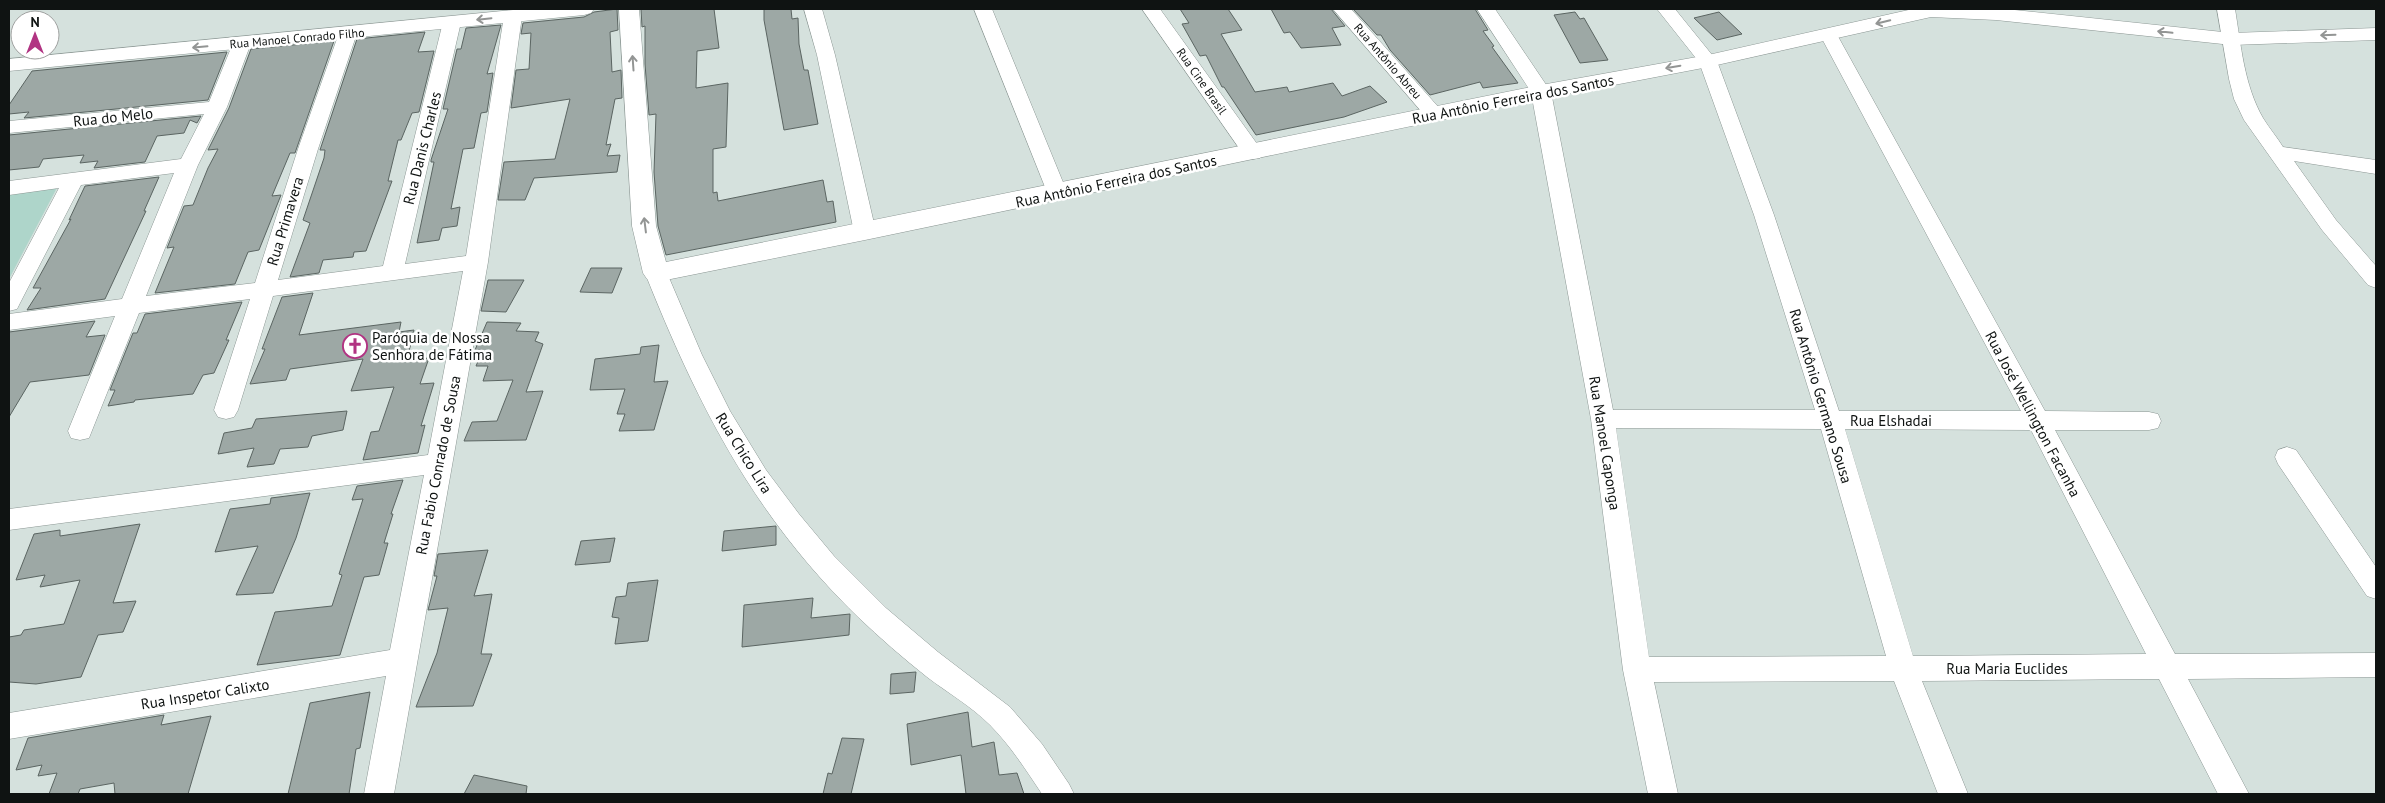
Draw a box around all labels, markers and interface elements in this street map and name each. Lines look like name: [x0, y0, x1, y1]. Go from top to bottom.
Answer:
north arrow: [10, 10, 60, 60]
text: N: [30, 13, 40, 31]
one-way arrow: [476, 14, 492, 24]
one-way arrow: [1875, 18, 1891, 27]
street label: Rua Antônio Abreu: [1351, 20, 1425, 102]
street label: Rua Manoel Conrado Filho: [229, 25, 365, 51]
one-way arrow: [2158, 27, 2174, 37]
one-way arrow: [2320, 31, 2336, 40]
one-way arrow: [192, 42, 208, 51]
street label: Rua Cine Brasil: [1174, 45, 1231, 117]
one-way arrow: [628, 56, 638, 72]
one-way arrow: [1665, 63, 1681, 73]
street label: Rua Antônio Ferreira dos Santos: [1411, 70, 1615, 128]
street label: Rua Danis Charles: [399, 90, 445, 206]
street label: Rua do Melo: [72, 103, 154, 131]
street label: Rua Antônio Ferreira dos Santos: [1014, 150, 1218, 212]
street label: Rua Primavera: [262, 174, 308, 268]
one-way arrow: [640, 218, 650, 234]
street label: Rua Antônio Germano Sousa: [1785, 306, 1857, 486]
place label: Paróquia de Nossa Senhora de Fátima: [372, 328, 492, 364]
street label: Rua José Wellington Facanha: [1981, 328, 2085, 500]
church icon: Paróquia de Nossa Senhora de Fátima: [342, 333, 368, 359]
street label: Rua Fabio Conrado de Sousa: [411, 374, 465, 556]
street label: Rua Manoel Caponga: [1585, 375, 1625, 511]
street label: Rua Chico Lira: [712, 409, 776, 497]
street label: Rua Elshadai: [1850, 411, 1932, 430]
street label: Rua Maria Euclides: [1946, 659, 2068, 678]
street label: Rua Inspetor Calixto: [139, 674, 271, 714]

